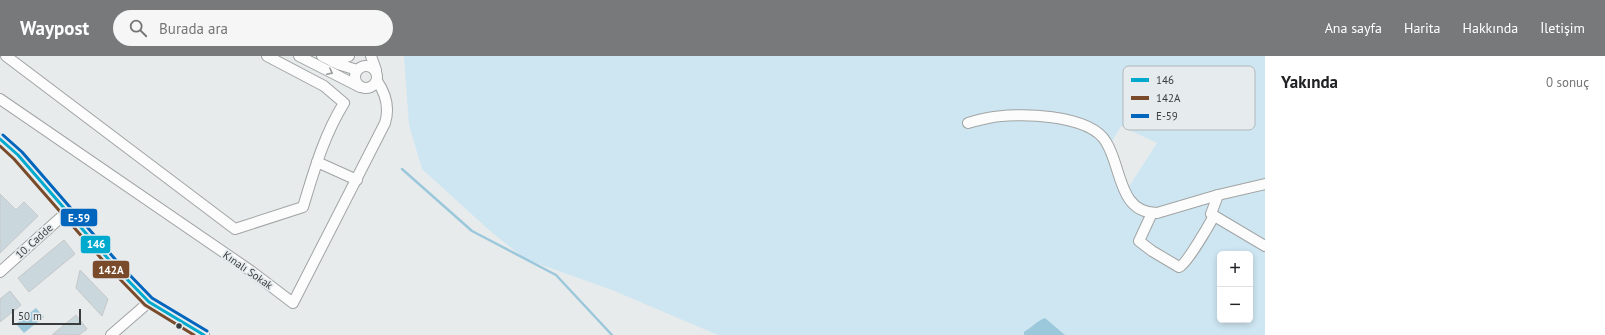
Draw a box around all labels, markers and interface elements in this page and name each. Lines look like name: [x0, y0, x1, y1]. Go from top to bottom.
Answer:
search box: [113, 10, 393, 46]
text: Waypost: [20, 16, 89, 40]
icon: search: [127, 17, 149, 39]
text: Burada ara: [159, 19, 228, 38]
text: Ana sayfa: [1325, 19, 1382, 37]
text: Harita: [1404, 19, 1441, 37]
text: Hakkında: [1463, 19, 1518, 37]
text: İletişim: [1540, 19, 1585, 37]
legend: [1123, 66, 1255, 130]
one-way arrow: [326, 67, 333, 74]
text: Yakında: [1281, 71, 1338, 93]
text: 146: [1156, 73, 1174, 87]
text: 0 sonuç: [1546, 74, 1589, 91]
text: 142A: [1156, 91, 1181, 105]
text: E-59: [1156, 109, 1178, 123]
line badge: E-59: [60, 208, 98, 227]
text: E-59: [68, 211, 90, 225]
street label: 10. Cadde: [12, 220, 56, 261]
line badge: 146: [80, 235, 111, 254]
text: 146: [87, 237, 105, 251]
street label: Kınalı Sokak: [220, 248, 276, 293]
map controls: [1217, 251, 1253, 323]
button: +: [1217, 251, 1253, 287]
line badge: 142A: [92, 260, 130, 279]
text: 142A: [98, 263, 124, 277]
button: −: [1217, 287, 1253, 323]
scale bar: [12, 307, 81, 326]
text: 50 m: [18, 309, 42, 323]
unlabelled marker: [174, 321, 184, 331]

